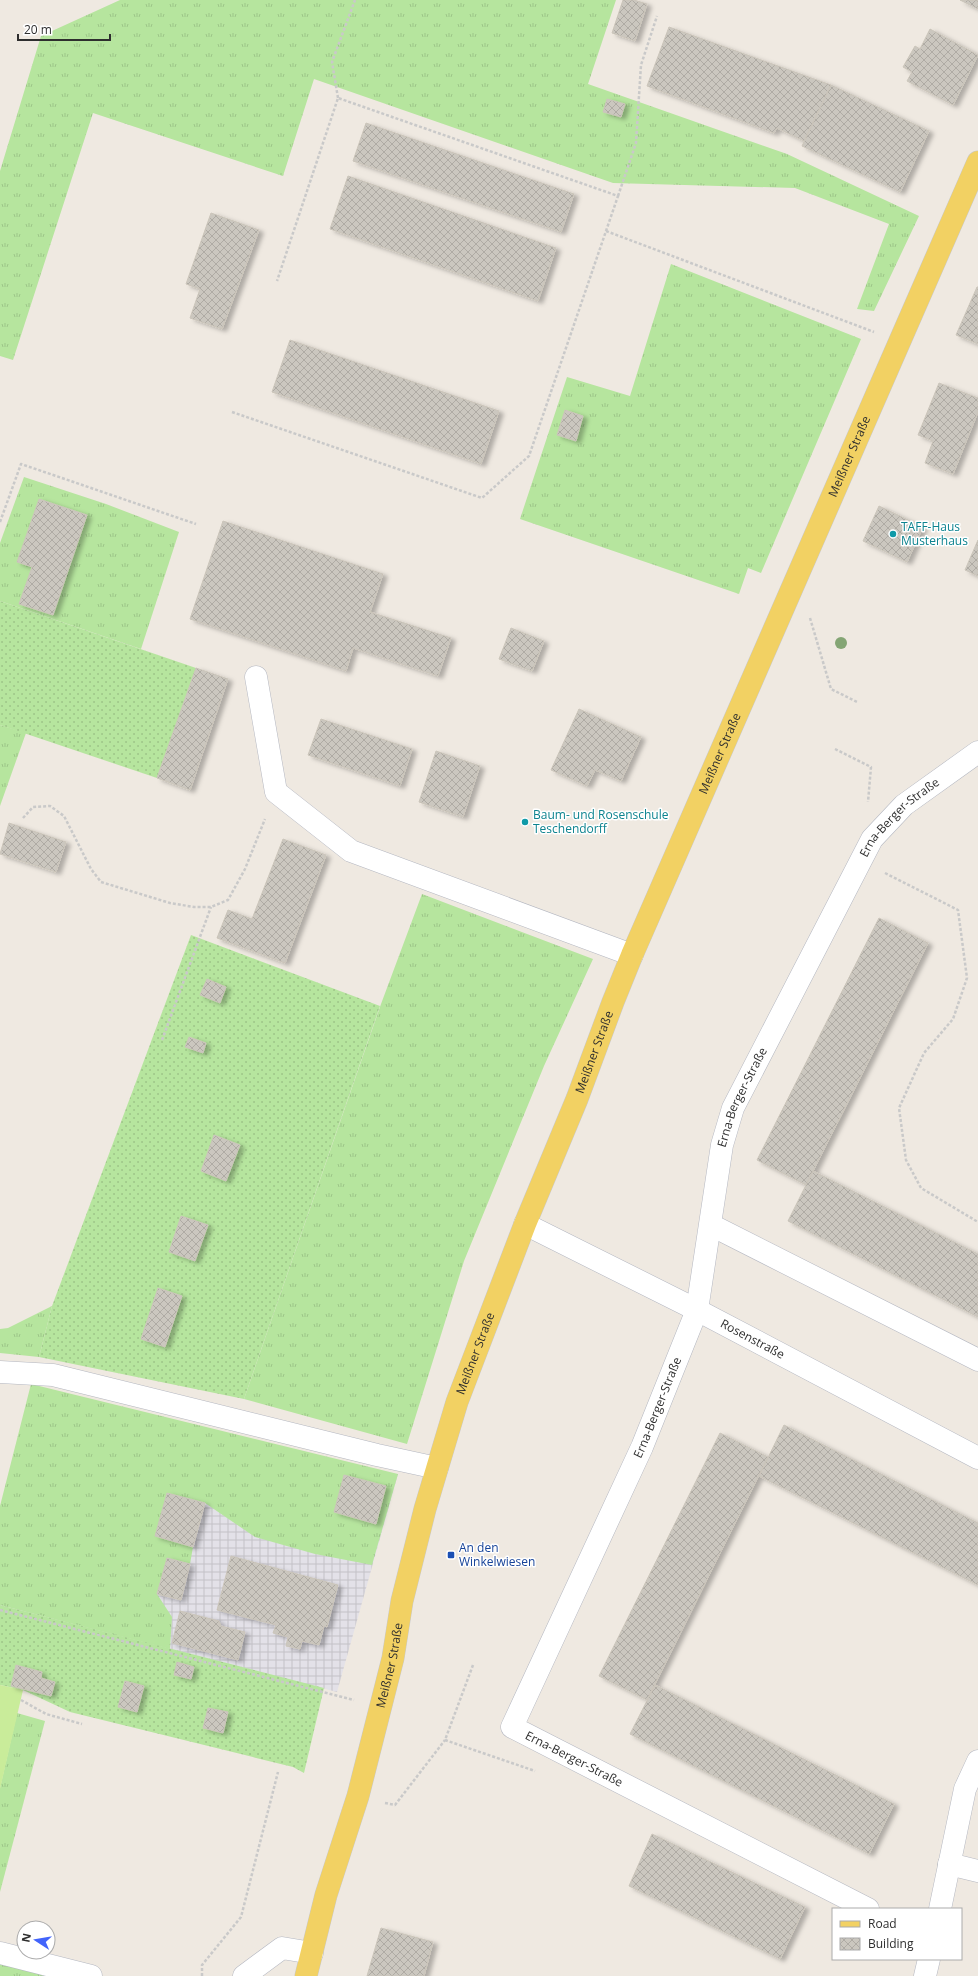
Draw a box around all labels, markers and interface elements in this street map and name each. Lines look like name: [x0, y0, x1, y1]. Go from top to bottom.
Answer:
scale bar: [18, 16, 110, 42]
text: 20 m: [24, 21, 52, 38]
street label: Meißner Straße: [824, 413, 874, 500]
place label: TAFF-Haus Musterhaus: [901, 518, 968, 549]
marker: TAFF-Haus Musterhaus: [888, 529, 898, 539]
street label: Meißner Straße: [694, 710, 745, 797]
street label: Erna-Berger-Straße: [855, 773, 943, 860]
place label: Baum- und Rosenschule Teschendorff: [533, 806, 669, 837]
marker: Baum- und Rosenschule Teschendorff: [520, 817, 530, 827]
street label: Meißner Straße: [571, 1008, 617, 1096]
street label: Erna-Berger-Straße: [713, 1044, 771, 1149]
street label: Meißner Straße: [452, 1309, 499, 1397]
street label: Rosenstraße: [718, 1315, 788, 1363]
street label: Erna-Berger-Straße: [629, 1354, 685, 1461]
place label: An den Winkelwiesen: [459, 1539, 535, 1570]
marker: An den Winkelwiesen: [446, 1550, 456, 1560]
street label: Meißner Straße: [372, 1621, 406, 1710]
street label: Erna-Berger-Straße: [522, 1727, 626, 1791]
legend: [832, 1908, 962, 1960]
text: Road: [868, 1915, 897, 1932]
north arrow: [16, 1920, 56, 1960]
text: N: [17, 1932, 34, 1944]
text: Building: [868, 1935, 914, 1952]

